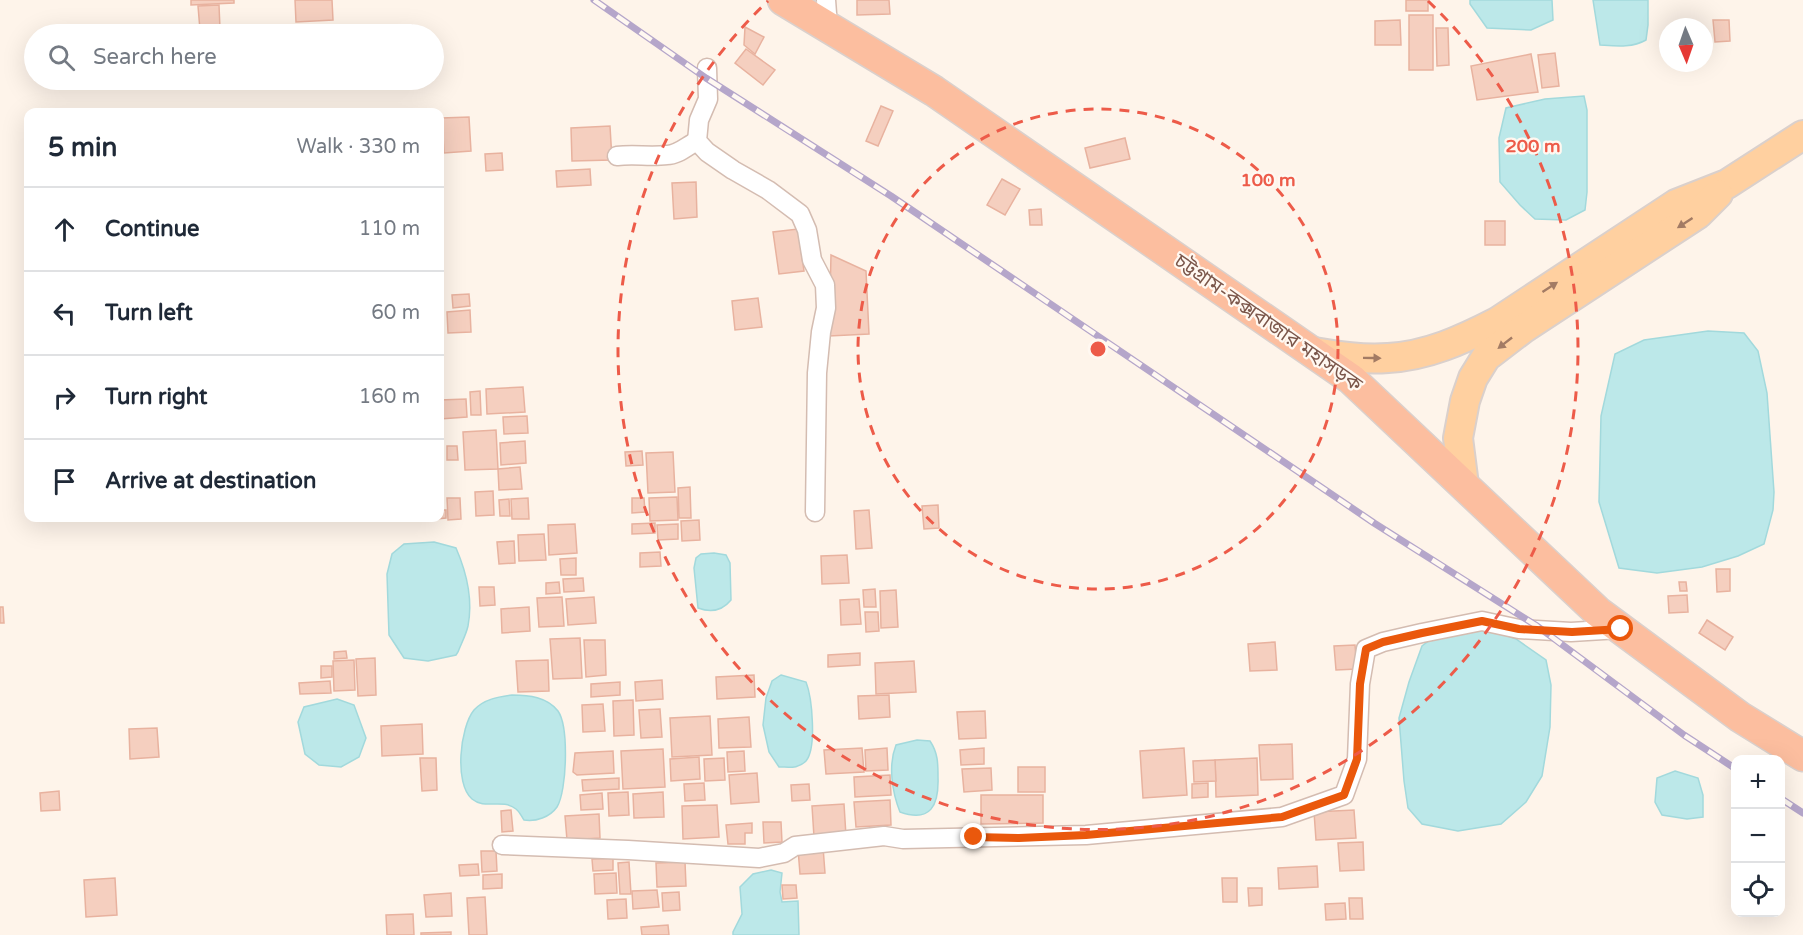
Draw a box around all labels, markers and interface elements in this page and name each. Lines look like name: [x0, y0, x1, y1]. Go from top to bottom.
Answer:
north arrow: [1659, 18, 1713, 72]
search box: [24, 24, 444, 90]
icon: search: [45, 41, 78, 74]
text: Search here: [93, 44, 217, 70]
text: 5 min: [48, 132, 117, 163]
text: Walk · 330 m: [297, 135, 420, 159]
text: 200 m: [1505, 135, 1561, 157]
text: 100 m: [1240, 169, 1296, 191]
icon: ahead: [48, 213, 81, 246]
text: Continue: [105, 216, 200, 242]
text: 110 m: [359, 217, 420, 241]
one-way arrow: [1677, 217, 1693, 229]
street label: চট্টগ্রাম-কক্সবাজার মহাসড়ক: [1169, 248, 1368, 397]
one-way arrow: [1541, 281, 1557, 293]
icon: left: [48, 297, 81, 330]
text: Turn left: [105, 300, 193, 326]
text: 60 m: [371, 301, 420, 325]
one-way arrow: [1497, 336, 1512, 348]
centre of rings: [1088, 339, 1108, 359]
one-way arrow: [1363, 353, 1382, 363]
icon: right: [48, 381, 81, 414]
text: Turn right: [105, 384, 207, 410]
text: 160 m: [359, 385, 420, 409]
icon: arrive: [48, 465, 81, 498]
text: Arrive at destination: [105, 468, 316, 494]
route start: [1607, 615, 1633, 641]
map controls: [1731, 755, 1785, 917]
button: +: [1731, 755, 1785, 809]
button: −: [1731, 809, 1785, 863]
route end: [960, 823, 986, 849]
button: locate: [1731, 863, 1785, 917]

